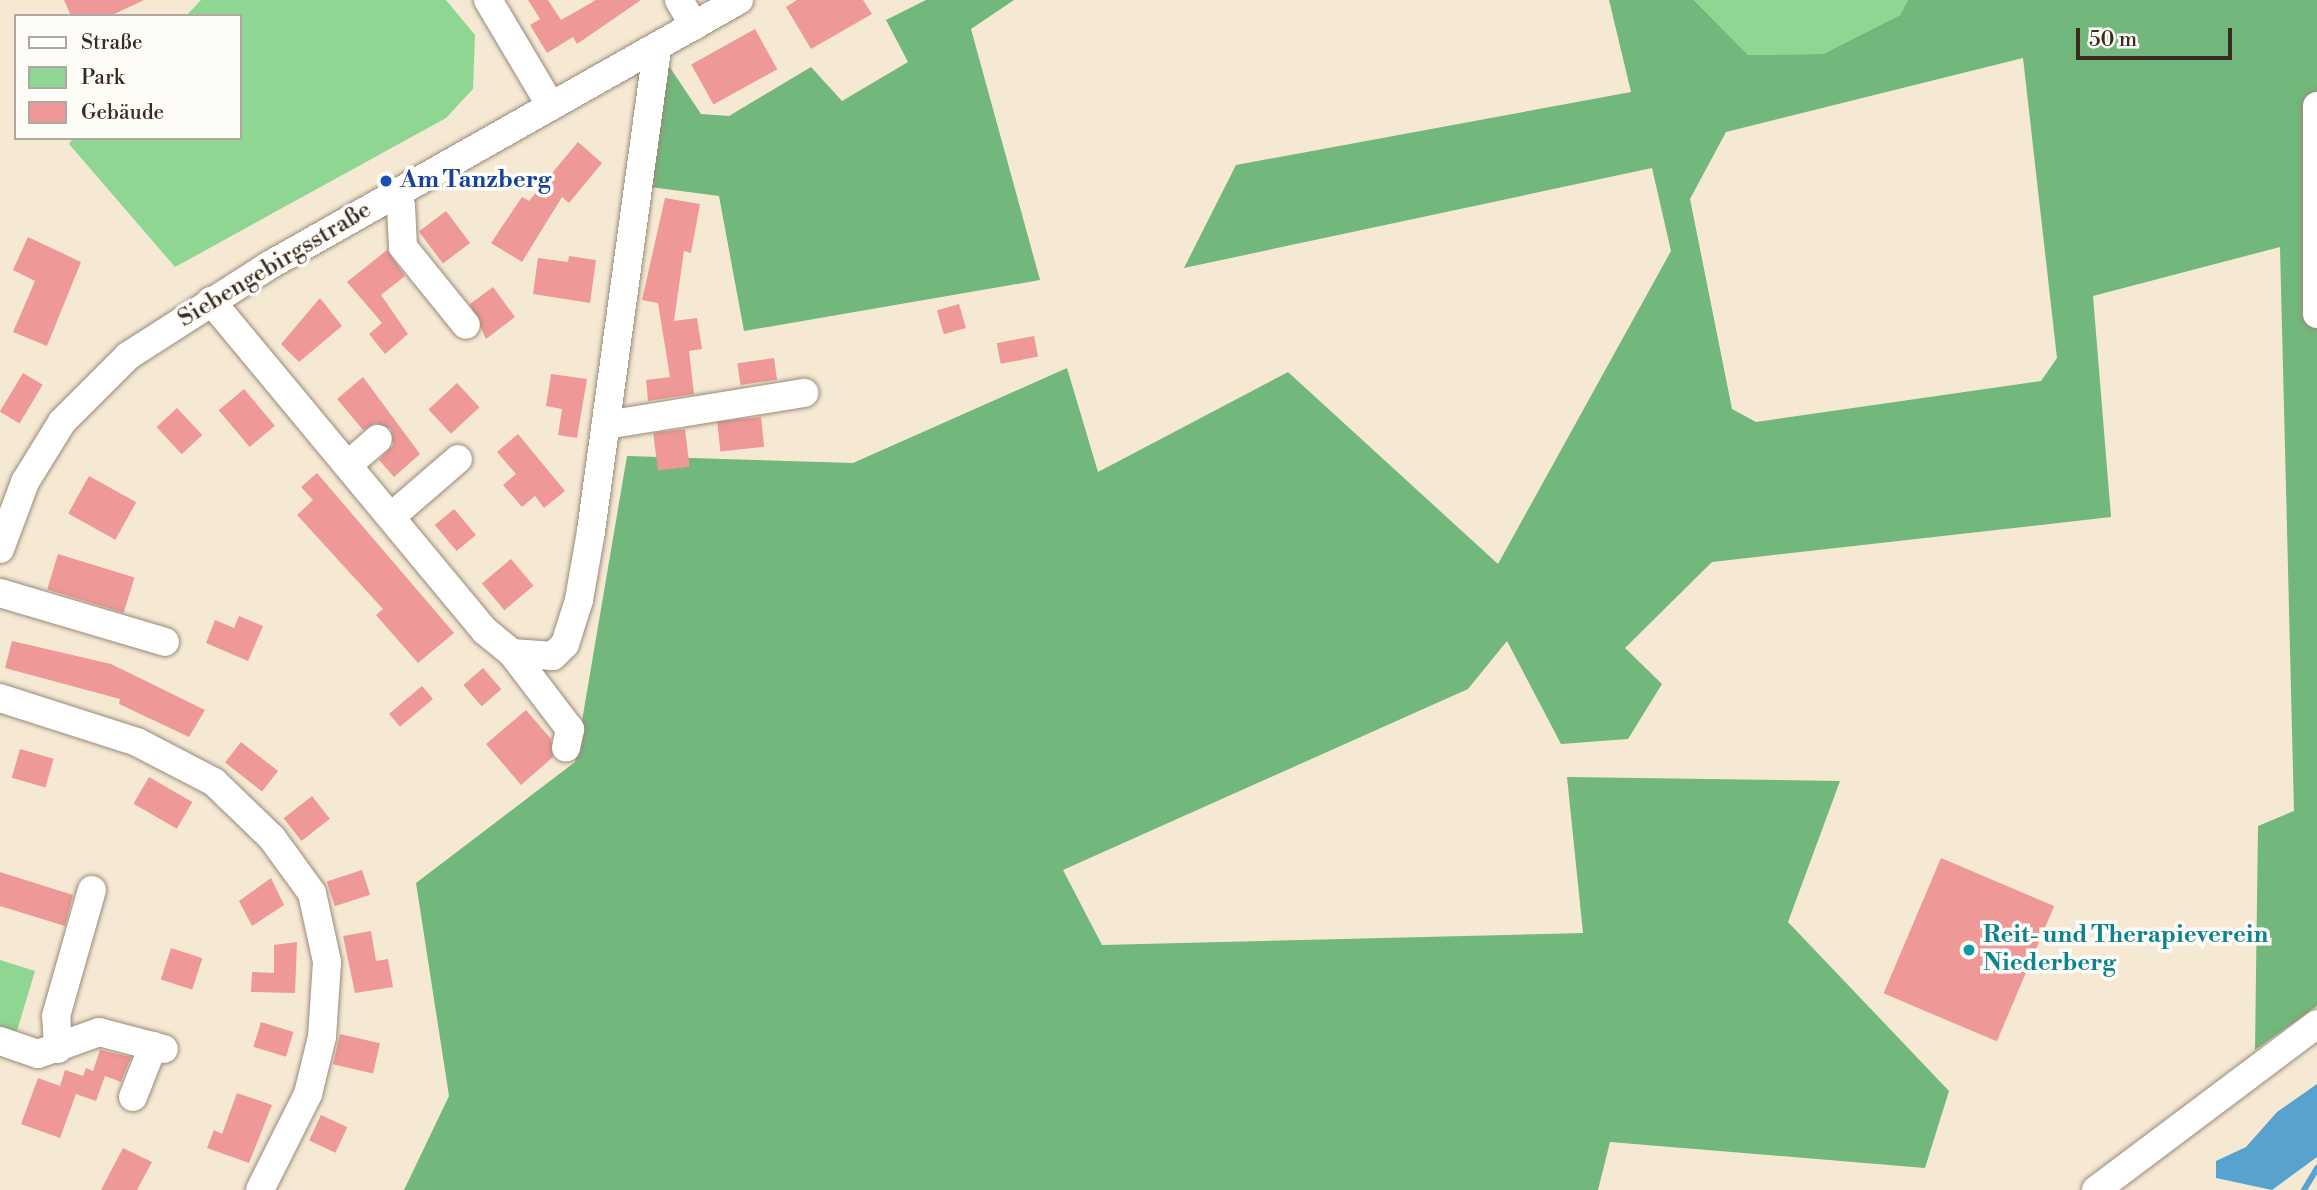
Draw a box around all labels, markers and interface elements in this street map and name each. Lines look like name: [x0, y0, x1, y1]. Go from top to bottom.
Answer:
legend: [14, 14, 242, 140]
scale bar: [2079, 14, 2235, 58]
text: 50 m: [2089, 27, 2137, 53]
text: Straße: [81, 30, 143, 56]
text: Park: [81, 65, 125, 91]
text: Gebäude: [81, 100, 164, 126]
place label: Am Tanzberg: [400, 167, 551, 195]
marker: Am Tanzberg: [378, 173, 394, 189]
street label: Siebengebirgsstraße: [173, 196, 377, 334]
place label: Reit- und Therapieverein Niederberg: [1983, 922, 2268, 978]
marker: Reit- und Therapieverein Niederberg: [1961, 942, 1977, 958]

